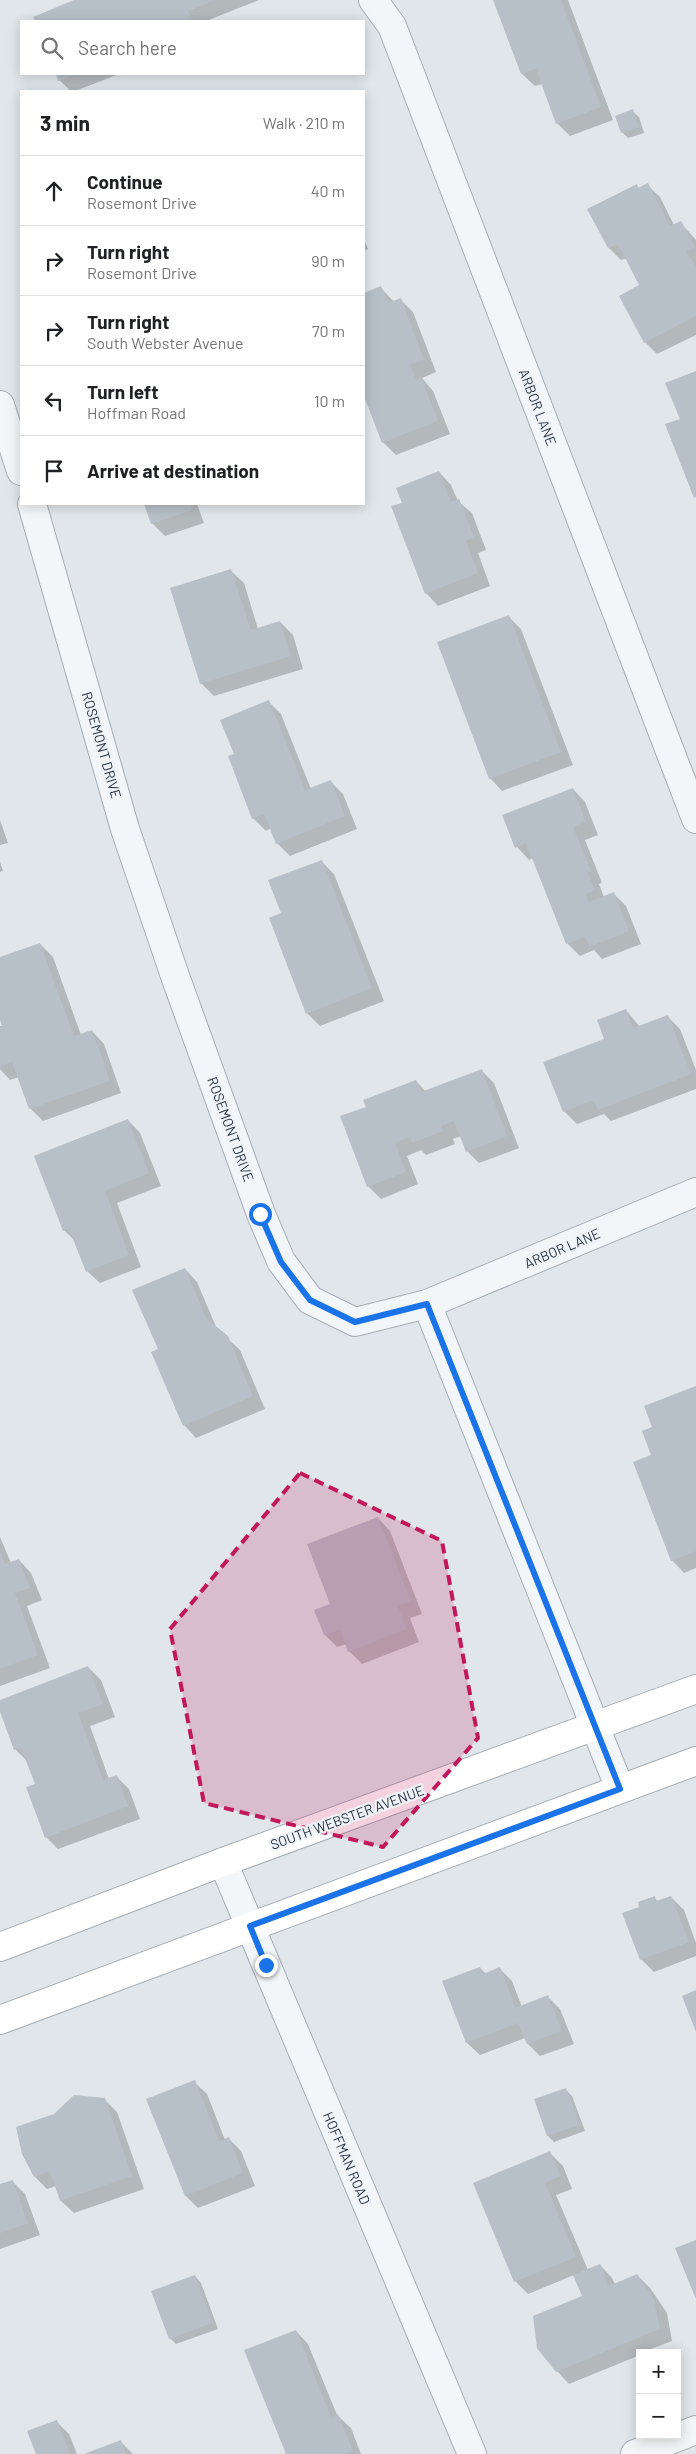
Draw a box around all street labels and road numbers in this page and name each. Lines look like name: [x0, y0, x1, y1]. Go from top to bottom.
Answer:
street label: ARBOR LANE: [516, 366, 560, 448]
street label: ROSEMONT DRIVE: [79, 690, 125, 800]
street label: ROSEMONT DRIVE: [204, 1074, 258, 1184]
street label: ARBOR LANE: [522, 1224, 602, 1272]
street label: SOUTH WEBSTER AVENUE: [268, 1781, 426, 1853]
street label: HOFFMAN ROAD: [320, 2109, 374, 2207]

